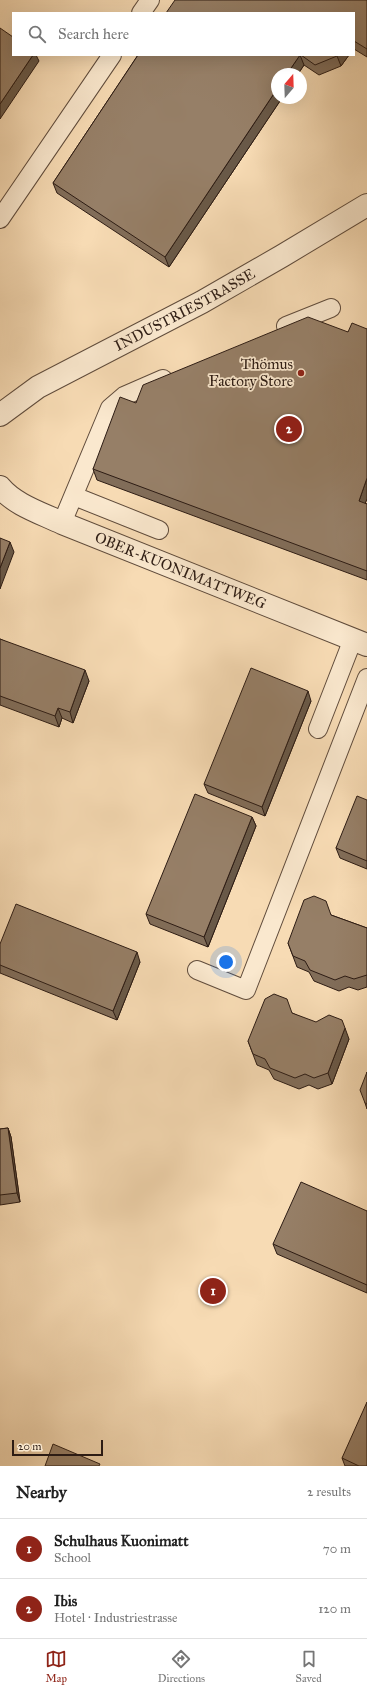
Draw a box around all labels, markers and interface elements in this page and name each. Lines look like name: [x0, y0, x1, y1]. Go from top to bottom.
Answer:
search box: [12, 12, 355, 56]
icon: search: [26, 23, 48, 45]
text: Search here: [58, 25, 129, 43]
north arrow: [271, 68, 307, 104]
street label: INDUSTRIESTRASSE: [111, 264, 258, 355]
place label: Thömus Factory Store: [209, 355, 293, 390]
marker: Thömus Factory Store: [296, 368, 306, 378]
pin: 2: [276, 414, 302, 444]
street label: OBER-KUONIMATTWEG: [92, 528, 269, 613]
your location: [216, 952, 236, 972]
pin: 1: [200, 1276, 226, 1306]
scale bar: [12, 1438, 103, 1457]
text: 20 m: [18, 1440, 41, 1453]
text: Nearby: [16, 1482, 67, 1503]
text: 2 results: [307, 1484, 351, 1500]
text: Schulhaus Kuonimatt: [54, 1532, 188, 1550]
text: 1: [26, 1541, 32, 1557]
text: 70 m: [323, 1541, 351, 1557]
text: School: [54, 1550, 91, 1566]
text: Ibis: [54, 1592, 77, 1610]
text: 2: [26, 1601, 32, 1617]
text: 120 m: [318, 1601, 351, 1617]
text: Hotel · Industriestrasse: [54, 1610, 178, 1626]
tab: Map: [45, 1648, 67, 1685]
tab: Directions: [158, 1648, 205, 1685]
tab: Saved: [296, 1648, 322, 1685]

